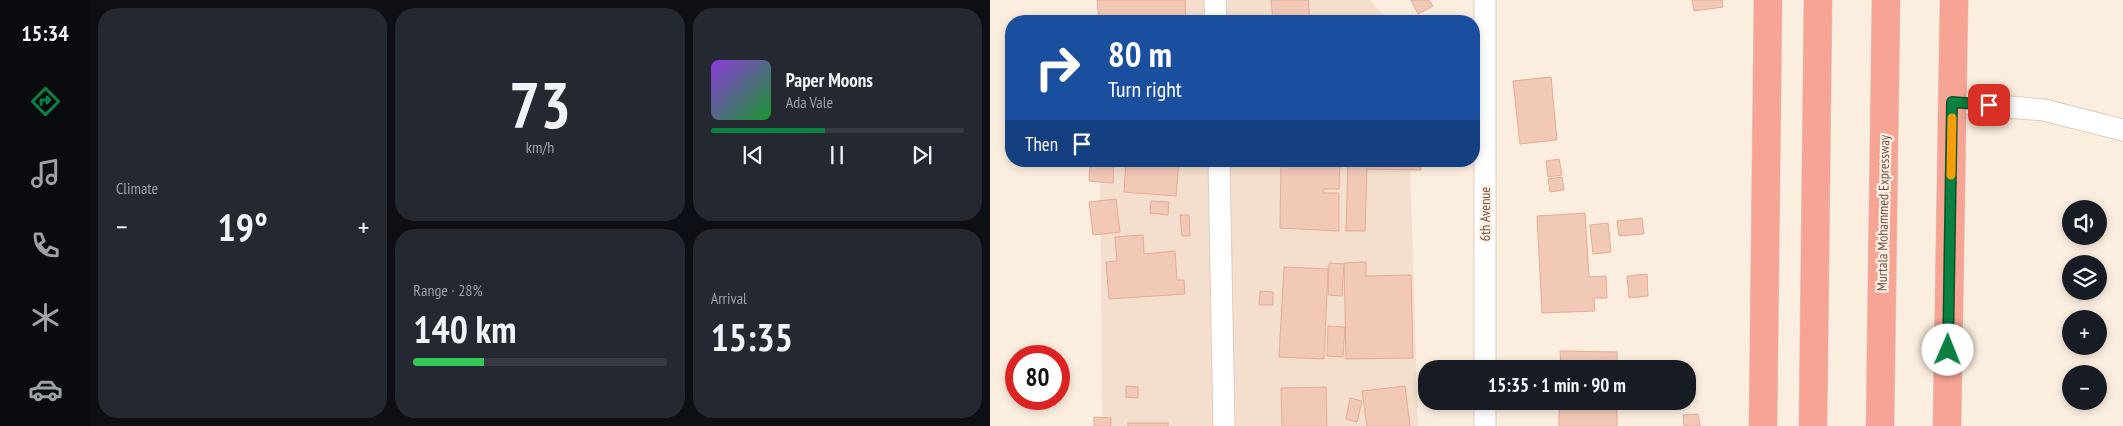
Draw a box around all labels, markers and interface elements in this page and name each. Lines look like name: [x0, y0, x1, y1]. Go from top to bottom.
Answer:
text: 15:34: [21, 19, 69, 47]
text: 80 m: [1108, 31, 1172, 77]
icon: right: [1025, 35, 1090, 100]
text: 73: [509, 62, 571, 146]
text: Paper Moons: [786, 68, 873, 92]
text: Turn right: [1108, 75, 1182, 103]
icon: directions: [28, 84, 63, 119]
pin: [1968, 84, 2010, 126]
icon: arrive: [1975, 91, 2003, 119]
text: Ada Vale: [786, 92, 833, 112]
icon: arrive: [1068, 130, 1096, 158]
text: Then: [1025, 132, 1058, 156]
street label: Murtala Mohammed Expressway: [1873, 134, 1893, 291]
text: km/h: [526, 137, 554, 157]
icon: previous: [739, 141, 767, 169]
icon: pause: [823, 141, 851, 169]
icon: next: [908, 141, 936, 169]
icon: music: [28, 156, 63, 191]
text: Climate: [116, 178, 158, 198]
street label: 6th Avenue: [1476, 187, 1494, 241]
map controls: [2062, 200, 2107, 410]
button: sound: [2062, 200, 2107, 245]
text: 19°: [218, 202, 268, 251]
text: −: [116, 208, 128, 245]
text: +: [358, 208, 369, 245]
icon: phone: [28, 228, 63, 263]
button: layers: [2062, 255, 2107, 300]
text: Range · 28%: [413, 280, 483, 300]
text: Arrival: [711, 288, 747, 308]
icon: climate: [28, 300, 63, 335]
text: 140 km: [413, 304, 516, 353]
button: +: [2062, 310, 2107, 355]
text: 15:35: [711, 312, 793, 361]
position arrow: [1921, 323, 1973, 375]
speed limit sign: 80: [1005, 345, 1070, 410]
button: −: [2062, 365, 2107, 410]
icon: car: [28, 372, 63, 407]
text: 15:35 · 1 min · 90 m: [1488, 373, 1626, 397]

